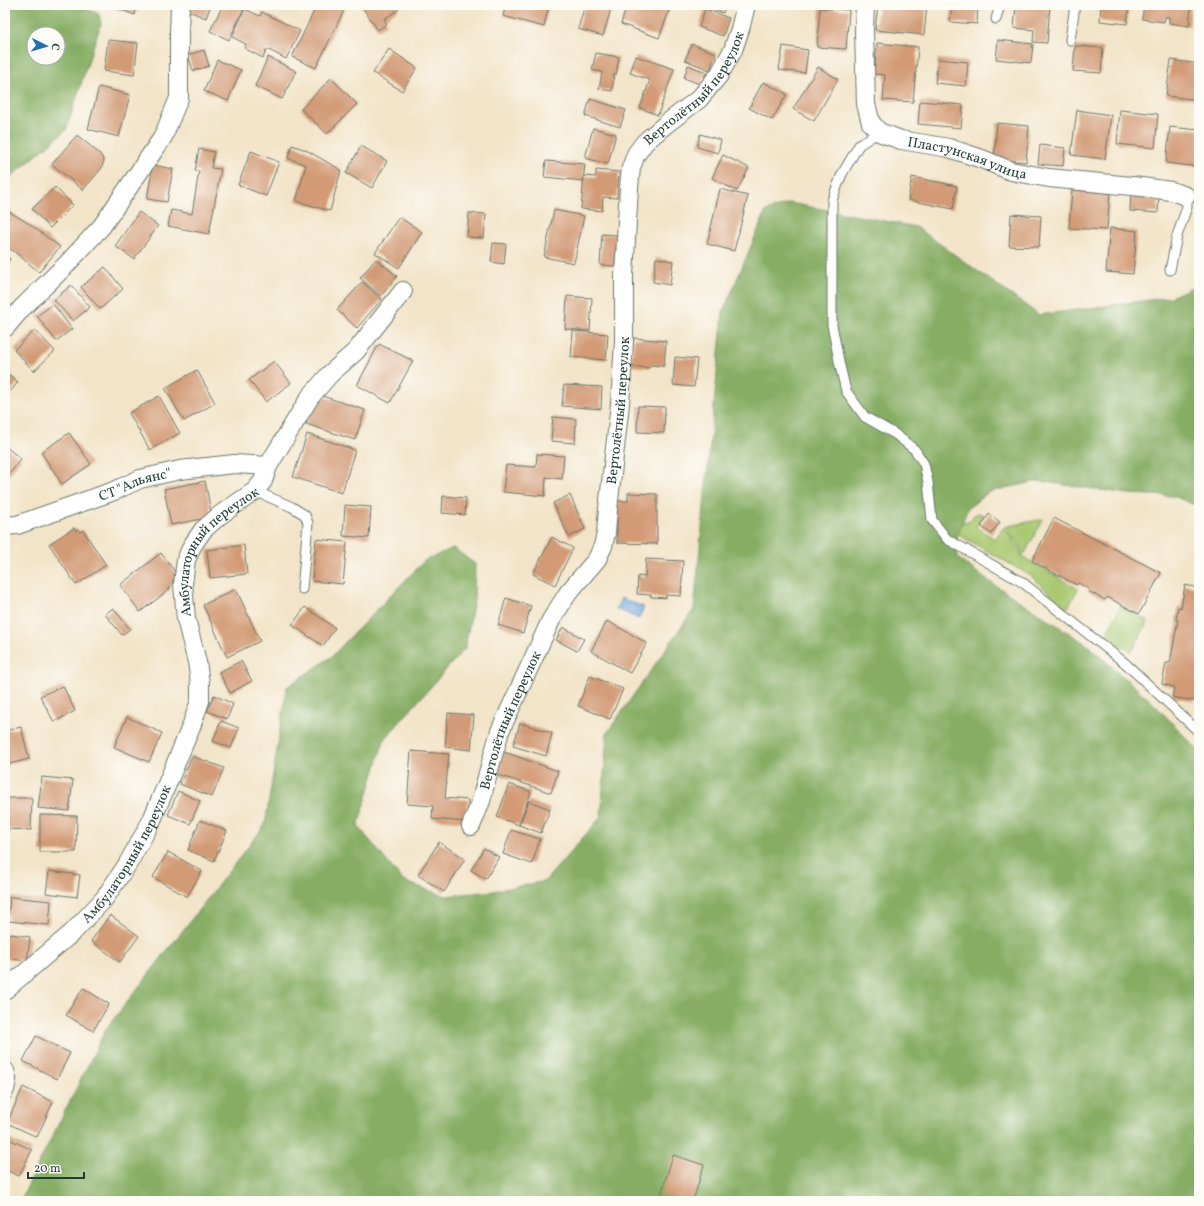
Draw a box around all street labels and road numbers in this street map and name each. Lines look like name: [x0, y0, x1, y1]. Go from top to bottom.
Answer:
street label: Вертолётный переулок: [640, 29, 750, 150]
street label: Пластунская улица: [906, 133, 1028, 185]
street label: Вертолётный переулок: [603, 336, 635, 485]
street label: СТ "Альянс": [96, 464, 173, 507]
street label: Амбулаторный переулок: [175, 483, 264, 617]
street label: Вертолётный переулок: [476, 648, 547, 792]
street label: Амбулаторный переулок: [78, 782, 177, 928]

